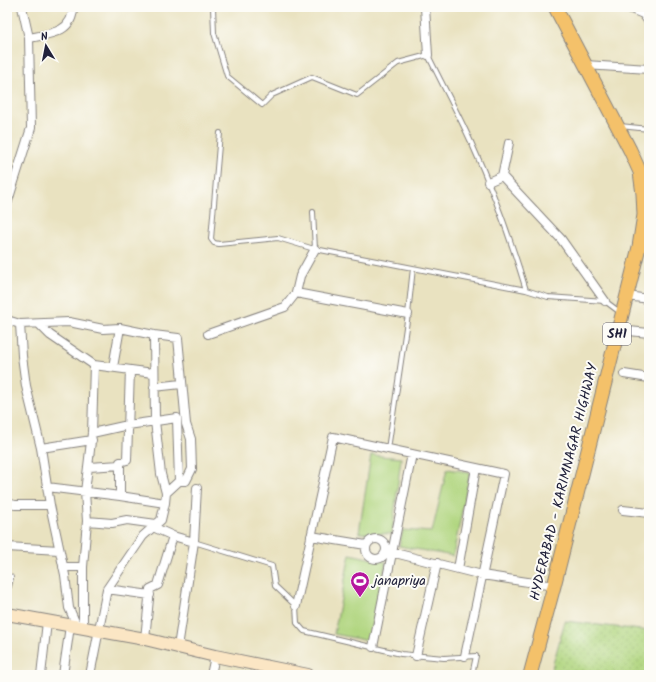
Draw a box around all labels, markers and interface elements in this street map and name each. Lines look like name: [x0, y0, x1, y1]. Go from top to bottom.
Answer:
north arrow: [26, 26, 66, 66]
text: N: [39, 28, 49, 47]
road number: SH1: [603, 323, 631, 345]
street label: HYDERABAD - KARIMNAGAR HIGHWAY: [524, 360, 604, 603]
sports icon: janapriya: [349, 570, 371, 598]
place label: janapriya: [370, 570, 426, 592]

